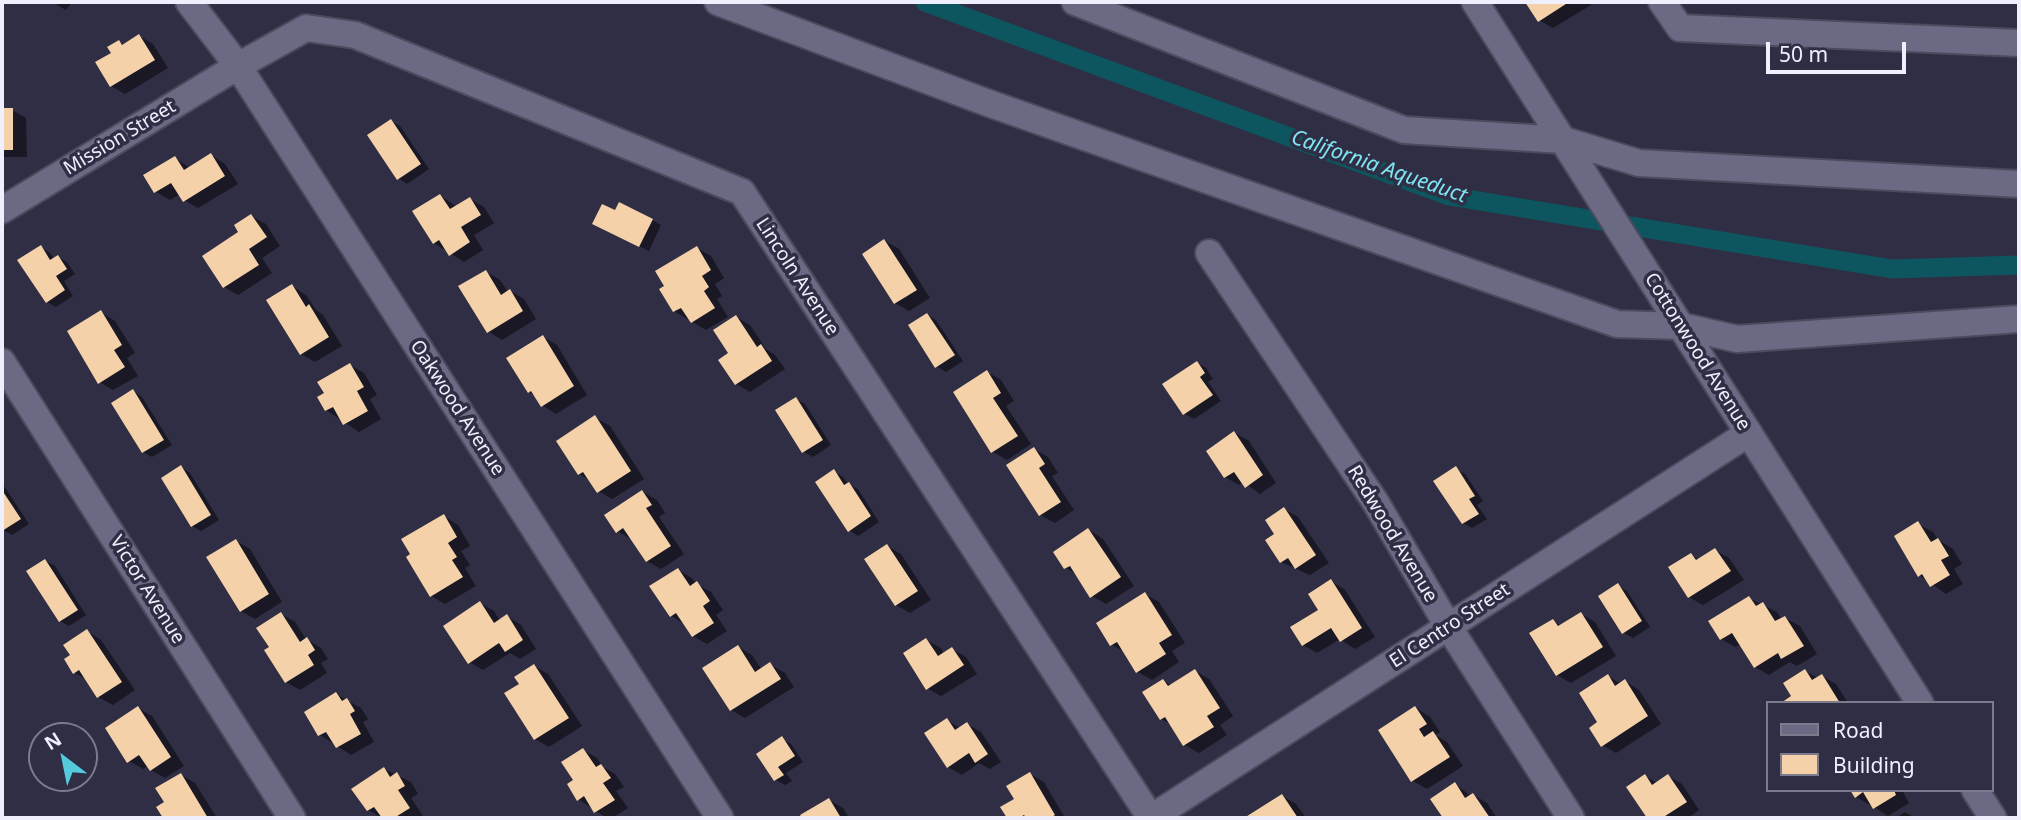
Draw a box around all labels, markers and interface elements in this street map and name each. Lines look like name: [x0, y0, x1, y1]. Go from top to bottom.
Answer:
scale bar: [1769, 28, 1909, 72]
text: 50 m: [1779, 40, 1828, 68]
street label: Mission Street: [60, 96, 180, 180]
water label: California Aqueduct: [1288, 125, 1470, 209]
street label: Lincoln Avenue: [751, 214, 843, 340]
street label: Cottonwood Avenue: [1639, 269, 1755, 435]
street label: Oakwood Avenue: [405, 336, 509, 480]
street label: Redwood Avenue: [1342, 461, 1442, 607]
street label: Victor Avenue: [105, 532, 189, 648]
street label: El Centro Street: [1386, 579, 1514, 673]
legend: [1766, 701, 1993, 792]
text: Road: [1833, 716, 1883, 744]
north arrow: [28, 722, 98, 792]
text: N: [39, 726, 66, 756]
text: Building: [1833, 751, 1915, 779]

